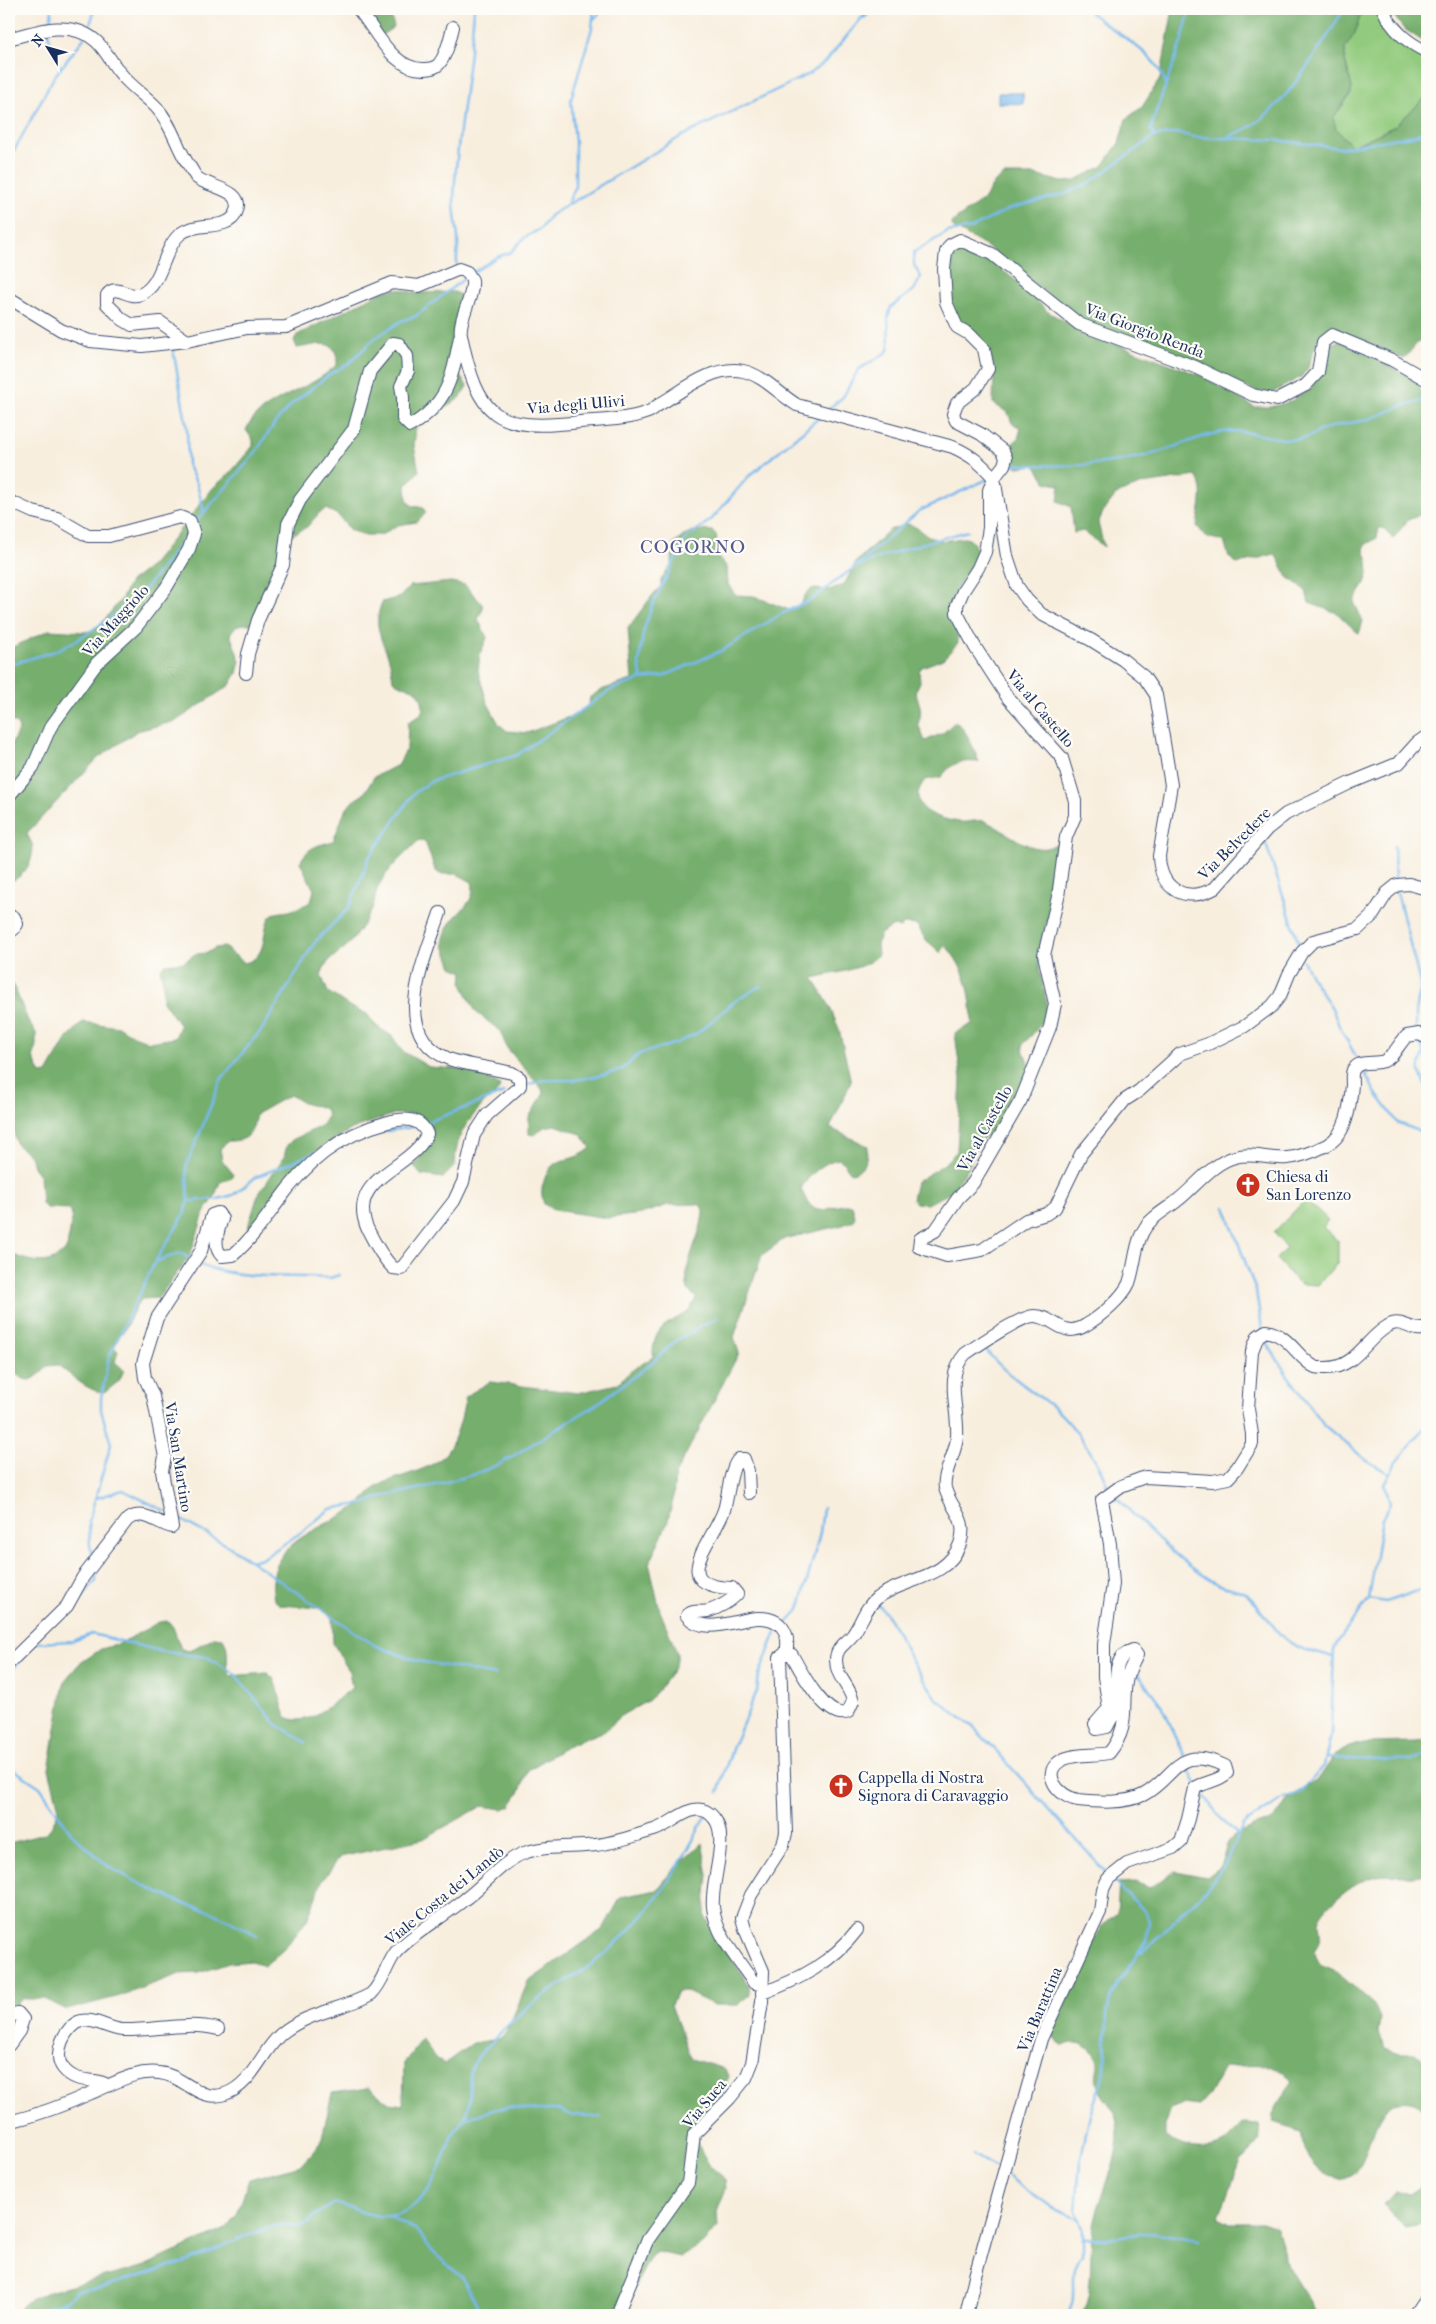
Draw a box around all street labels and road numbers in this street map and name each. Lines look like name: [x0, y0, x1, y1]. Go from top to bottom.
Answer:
street label: Via Giorgio Renda: [1082, 299, 1208, 362]
street label: Via degli Ulivi: [526, 391, 626, 418]
street label: Via Maggiolo: [77, 580, 153, 661]
street label: Via al Castello: [1002, 665, 1079, 751]
street label: Via Belvedere: [1193, 803, 1275, 884]
street label: Via al Castello: [952, 1082, 1016, 1176]
street label: Via San Martino: [160, 1400, 197, 1513]
street label: Viale Costa dei Landò: [380, 1842, 508, 1950]
street label: Via Barattina: [1013, 1963, 1066, 2056]
street label: Via Suea: [678, 2074, 731, 2133]

